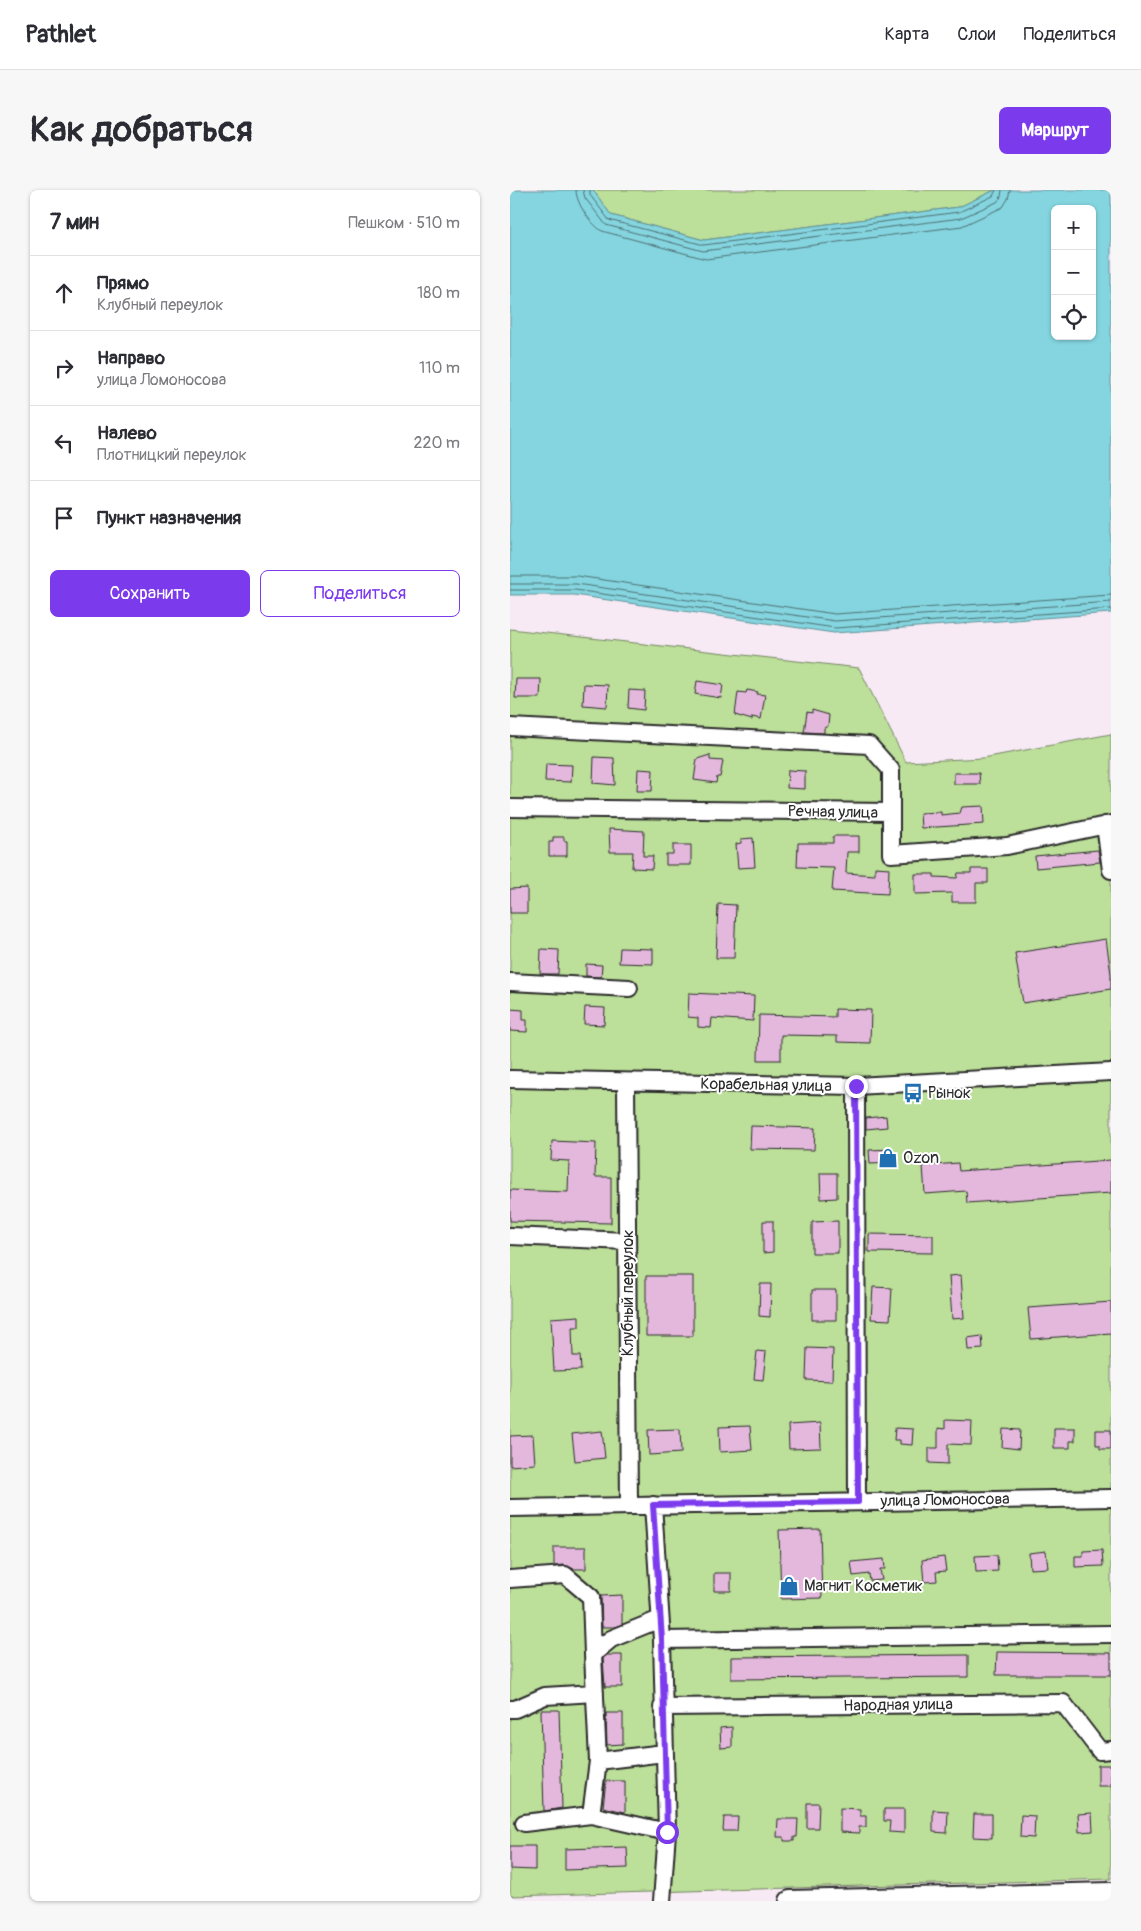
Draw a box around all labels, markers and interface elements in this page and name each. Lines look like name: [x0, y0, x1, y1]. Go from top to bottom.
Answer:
text: Pathlet: [25, 20, 96, 49]
text: Карта: [885, 23, 929, 46]
text: Слои: [957, 23, 995, 46]
text: Поделиться: [1023, 23, 1116, 46]
button: Маршрут: [999, 107, 1111, 154]
text: Как добраться: [30, 108, 253, 152]
map controls: [1051, 205, 1096, 340]
button: +: [1051, 205, 1096, 250]
text: 7 мин: [50, 209, 99, 236]
text: Пешком · 510 m: [348, 213, 460, 233]
button: −: [1051, 250, 1096, 295]
text: Прямо: [97, 271, 149, 295]
icon: ahead: [50, 279, 78, 307]
text: 180 m: [417, 283, 460, 303]
text: Клубный переулок: [97, 295, 224, 315]
button: locate: [1051, 295, 1096, 340]
text: Направо: [97, 346, 165, 370]
icon: right: [50, 354, 78, 382]
text: 110 m: [419, 358, 460, 378]
text: улица Ломоносова: [97, 370, 226, 390]
text: Налево: [97, 421, 157, 445]
icon: left: [50, 429, 78, 457]
text: 220 m: [414, 433, 460, 453]
text: Плотницкий переулок: [97, 445, 247, 465]
icon: arrive: [50, 504, 78, 532]
text: Пункт назначения: [97, 506, 241, 530]
button: Сохранить: [50, 570, 250, 617]
button: Поделиться: [260, 570, 460, 617]
street label: Речная улица: [788, 801, 878, 823]
street label: Корабельная улица: [700, 1074, 832, 1096]
route end: [845, 1075, 868, 1098]
bus stop icon: Рынок: [902, 1082, 924, 1104]
place label: Рынок: [928, 1083, 971, 1103]
shop icon: Ozon: [877, 1147, 899, 1169]
place label: Ozon: [903, 1148, 939, 1168]
street label: Клубный переулок: [618, 1230, 638, 1356]
street label: улица Ломоносова: [879, 1489, 1010, 1511]
shop icon: Магнит Косметик: [778, 1575, 800, 1597]
place label: Магнит Косметик: [804, 1576, 923, 1596]
street label: Народная улица: [843, 1694, 953, 1716]
route start: [656, 1821, 679, 1844]

